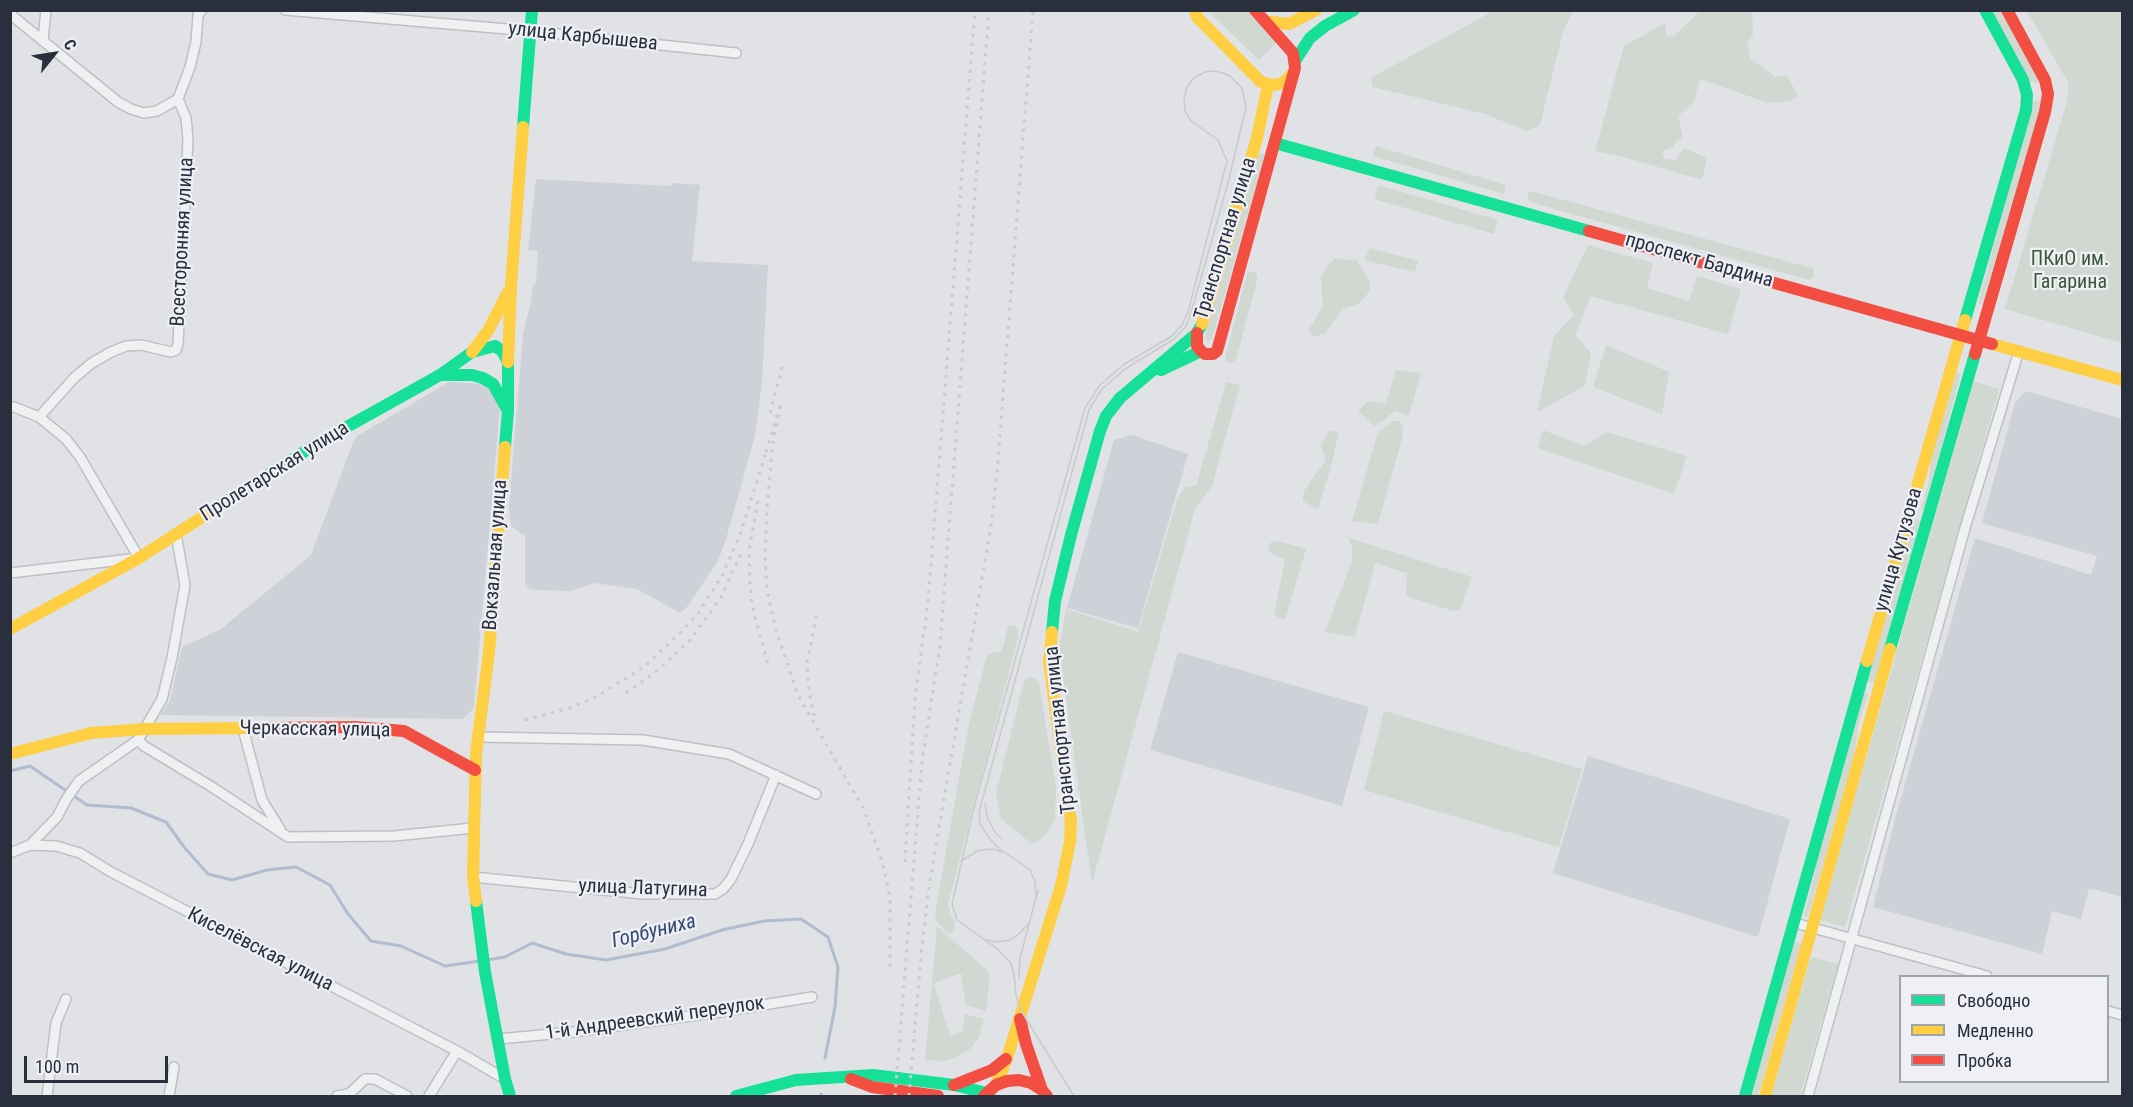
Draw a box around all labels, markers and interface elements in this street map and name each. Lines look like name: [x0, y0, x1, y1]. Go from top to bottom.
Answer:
street label: улица Карбышева: [507, 17, 659, 57]
north arrow: [24, 24, 84, 84]
text: С: [60, 36, 81, 53]
street label: Транспортная улица: [1190, 155, 1262, 323]
street label: Всесторонняя улица: [167, 157, 199, 327]
street label: проспект Бардина: [1622, 228, 1776, 294]
park label: ПКиО им. Гагарина: [2031, 248, 2109, 295]
street label: Пролетарская улица: [196, 417, 354, 527]
street label: Вокзальная улица: [479, 479, 513, 631]
street label: улица Кутузова: [1870, 485, 1928, 615]
street label: Транспортная улица: [1040, 645, 1082, 815]
street label: Черкасская улица: [239, 717, 391, 743]
street label: улица Латугина: [578, 875, 708, 903]
street label: Киселёвская улица: [183, 903, 337, 997]
water label: Горбуниха: [609, 909, 699, 955]
legend: [1899, 975, 2109, 1083]
text: Свободно: [1957, 990, 2030, 1011]
street label: 1-й Андреевский переулок: [544, 992, 766, 1046]
text: Медленно: [1957, 1020, 2034, 1041]
scale bar: [27, 1044, 171, 1082]
text: Пробка: [1957, 1050, 2012, 1071]
text: 100 m: [35, 1056, 79, 1077]

